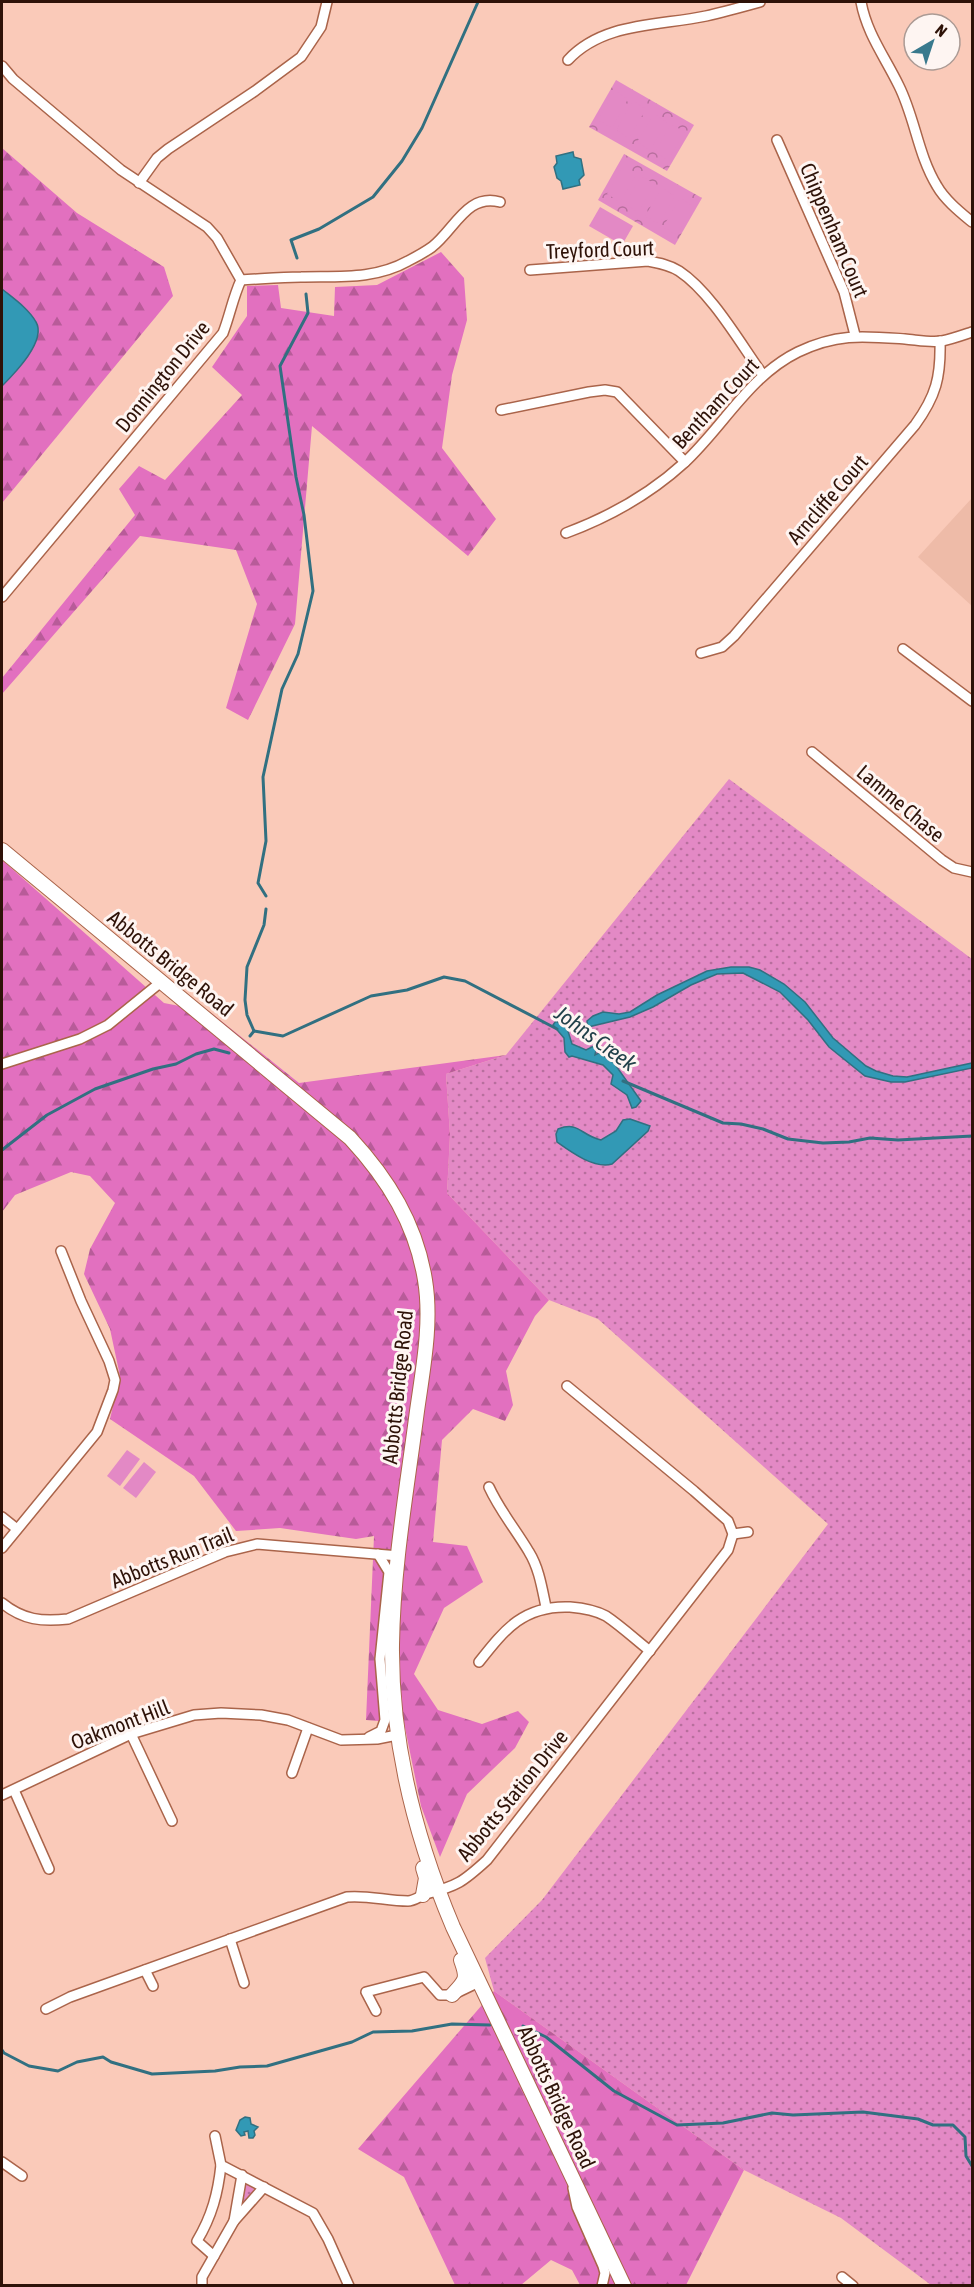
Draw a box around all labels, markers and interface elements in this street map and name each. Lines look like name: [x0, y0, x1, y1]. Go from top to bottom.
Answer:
north arrow: [902, 12, 962, 72]
text: N: [932, 20, 951, 40]
street label: Chippenham Court: [796, 159, 874, 301]
street label: Treyford Court: [545, 235, 655, 263]
street label: Donnington Drive: [110, 316, 214, 436]
street label: Bentham Court: [667, 353, 763, 453]
street label: Arncliffe Court: [782, 450, 872, 548]
street label: Lamme Chase: [852, 759, 950, 847]
street label: Abbotts Bridge Road: [103, 905, 239, 1021]
water label: Johns Creek: [549, 999, 642, 1076]
street label: Abbotts Bridge Road: [377, 1309, 417, 1465]
street label: Abbotts Run Trail: [107, 1521, 237, 1592]
street label: Oakmont Hill: [67, 1694, 173, 1754]
street label: Abbotts Station Drive: [452, 1725, 572, 1865]
street label: Abbotts Bridge Road: [513, 2022, 601, 2172]

